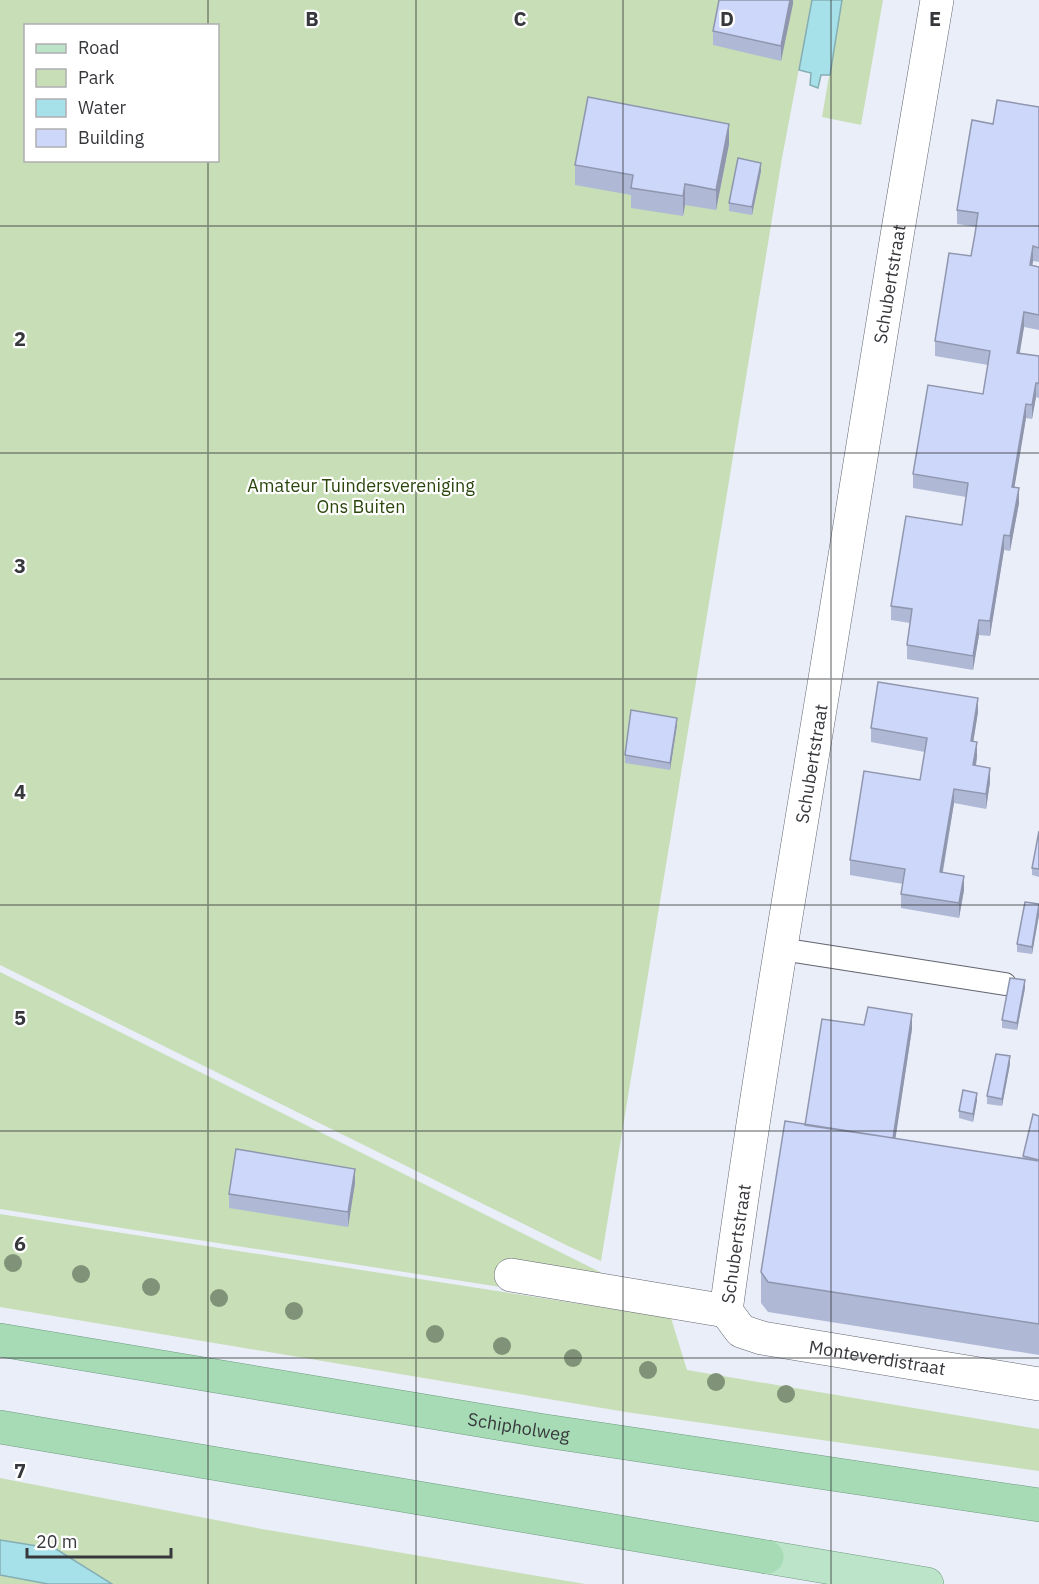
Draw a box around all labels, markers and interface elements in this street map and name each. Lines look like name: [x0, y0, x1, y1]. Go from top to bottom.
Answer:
text: B: [305, 5, 319, 32]
text: C: [513, 5, 527, 32]
text: D: [720, 5, 734, 32]
text: E: [929, 5, 941, 32]
legend: [24, 24, 219, 162]
text: Road: [78, 36, 119, 59]
text: Park: [78, 66, 115, 89]
text: Water: [78, 96, 127, 119]
text: Building: [78, 126, 145, 149]
street label: Schubertstraat: [868, 223, 910, 345]
text: 2: [14, 325, 26, 352]
park label: Amateur Tuindersvereniging Ons Buiten: [247, 474, 475, 518]
text: 3: [14, 552, 26, 579]
street label: Schubertstraat: [790, 702, 832, 825]
text: 4: [14, 778, 26, 805]
text: 5: [14, 1004, 26, 1031]
street label: Schubertstraat: [716, 1182, 755, 1305]
text: 6: [14, 1230, 26, 1257]
street label: Monteverdistraat: [807, 1334, 947, 1380]
street label: Schipholweg: [466, 1407, 572, 1446]
text: 7: [14, 1457, 26, 1484]
scale bar: [27, 1521, 171, 1559]
text: 20 m: [36, 1530, 78, 1553]

